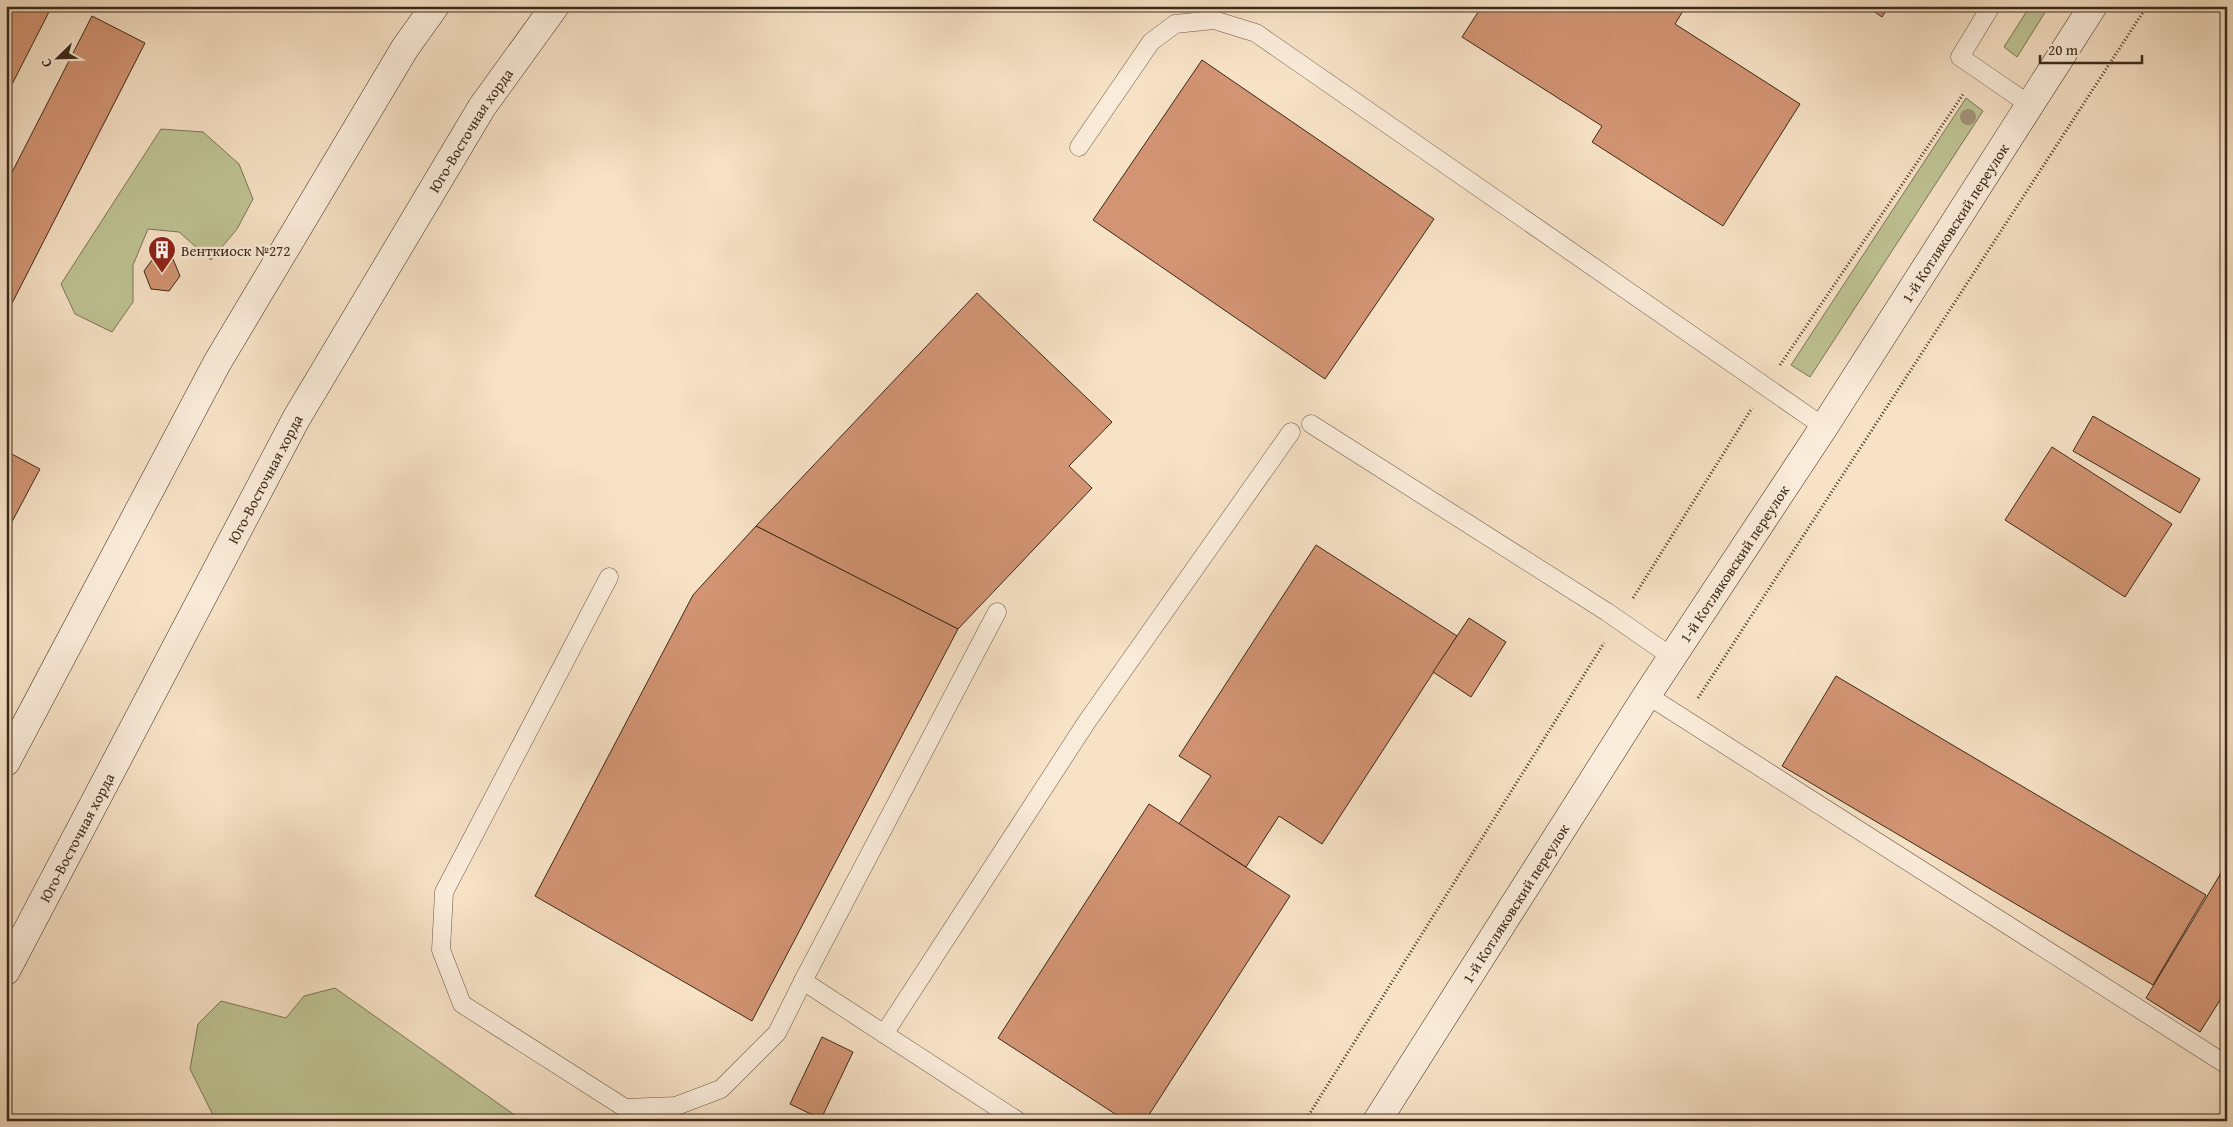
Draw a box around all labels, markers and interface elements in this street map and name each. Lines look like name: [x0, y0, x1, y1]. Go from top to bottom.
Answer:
north arrow: [32, 32, 82, 82]
scale bar: [2040, 32, 2143, 64]
text: 20 m: [2048, 39, 2079, 60]
text: С: [35, 55, 57, 71]
street label: Юго-Восточная хорда: [423, 63, 518, 196]
street label: 1-й Котляковский переулок: [1896, 139, 2013, 306]
building icon: Венткиоск №272: [147, 235, 177, 274]
place label: Венткиоск №272: [181, 240, 291, 261]
street label: Юго-Восточная хорда: [222, 409, 308, 547]
street label: 1-й Котляковский переулок: [1674, 480, 1794, 647]
street label: Юго-Восточная хорда: [34, 768, 119, 906]
street label: 1-й Котляковский переулок: [1457, 819, 1574, 987]

